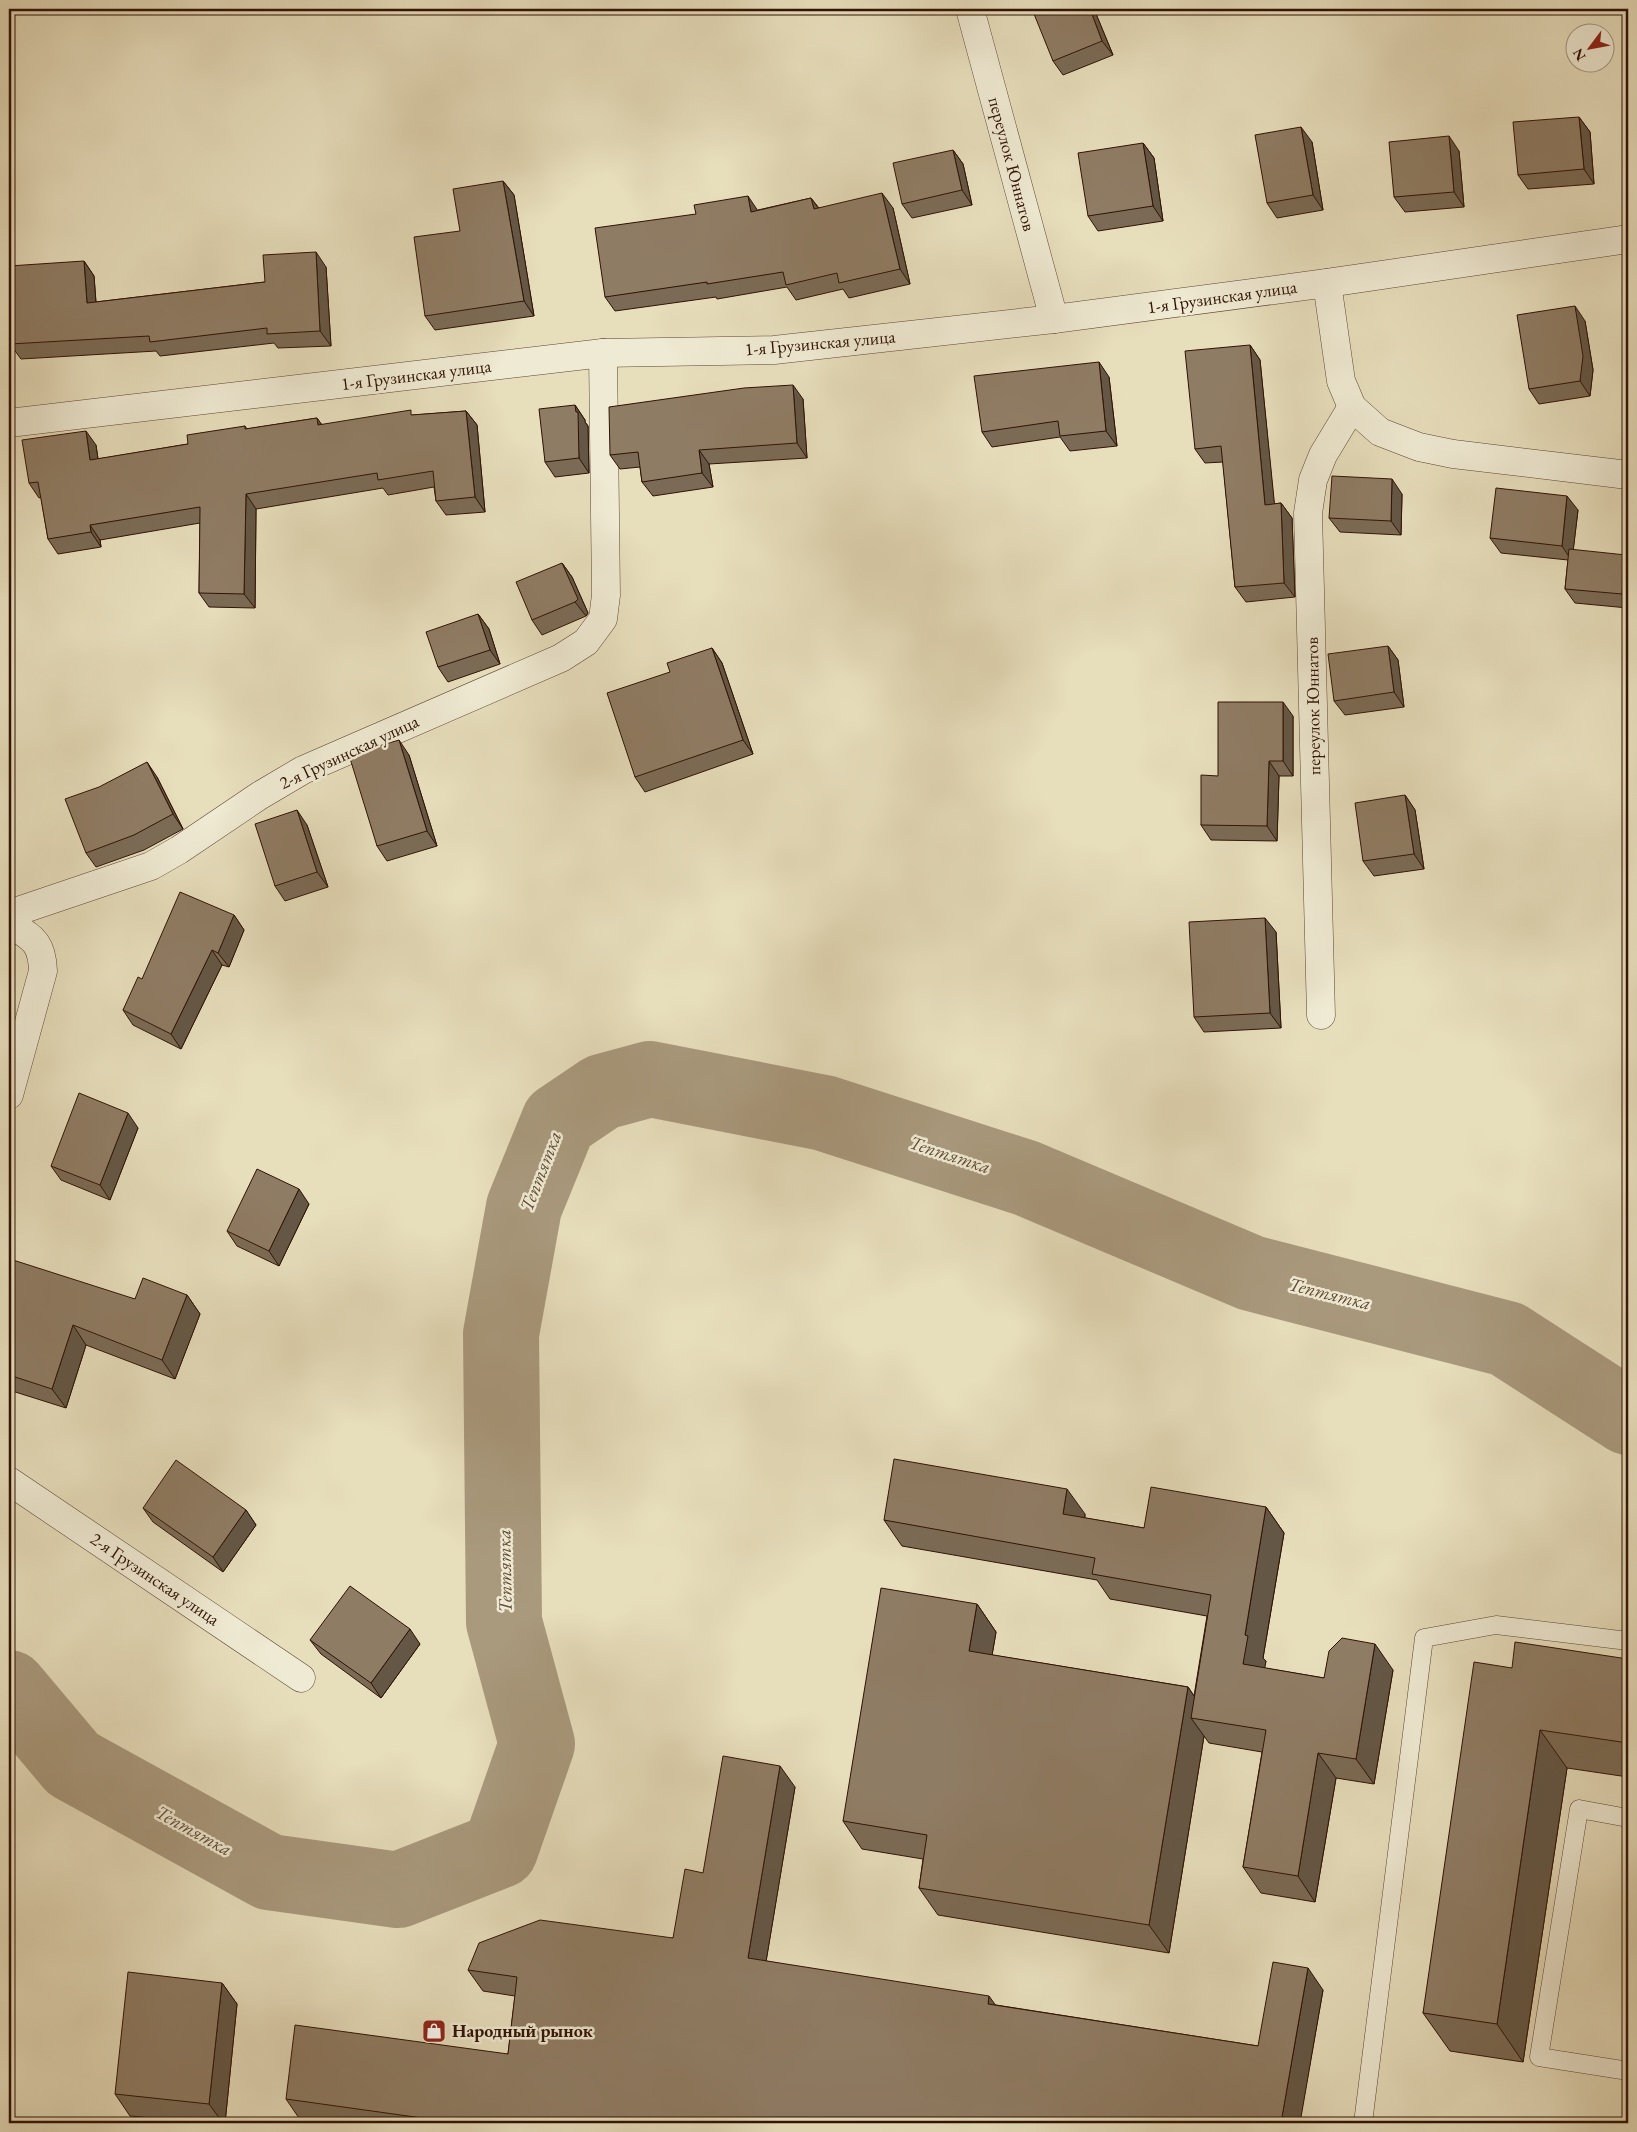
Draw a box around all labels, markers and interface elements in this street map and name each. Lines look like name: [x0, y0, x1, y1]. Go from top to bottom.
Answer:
north arrow: [1564, 22, 1614, 72]
text: N: [1568, 45, 1590, 64]
street label: переулок Юннатов: [984, 94, 1042, 234]
street label: 1-я Грузинская улица: [1145, 274, 1299, 318]
street label: 1-я Грузинская улица: [744, 324, 897, 361]
street label: 1-я Грузинская улица: [339, 354, 493, 395]
street label: переулок Юннатов: [1300, 636, 1325, 775]
street label: 2-я Грузинская улица: [275, 709, 423, 794]
water label: Тептятка: [514, 1128, 567, 1215]
water label: Тептятка: [906, 1130, 993, 1179]
water label: Тептятка: [1286, 1271, 1373, 1316]
street label: 2-я Грузинская улица: [86, 1527, 225, 1631]
water label: Тептятка: [491, 1529, 518, 1613]
water label: Тептятка: [151, 1799, 236, 1862]
shop icon: Народный рынок: [421, 2018, 447, 2044]
place label: Народный рынок: [452, 2019, 593, 2042]

